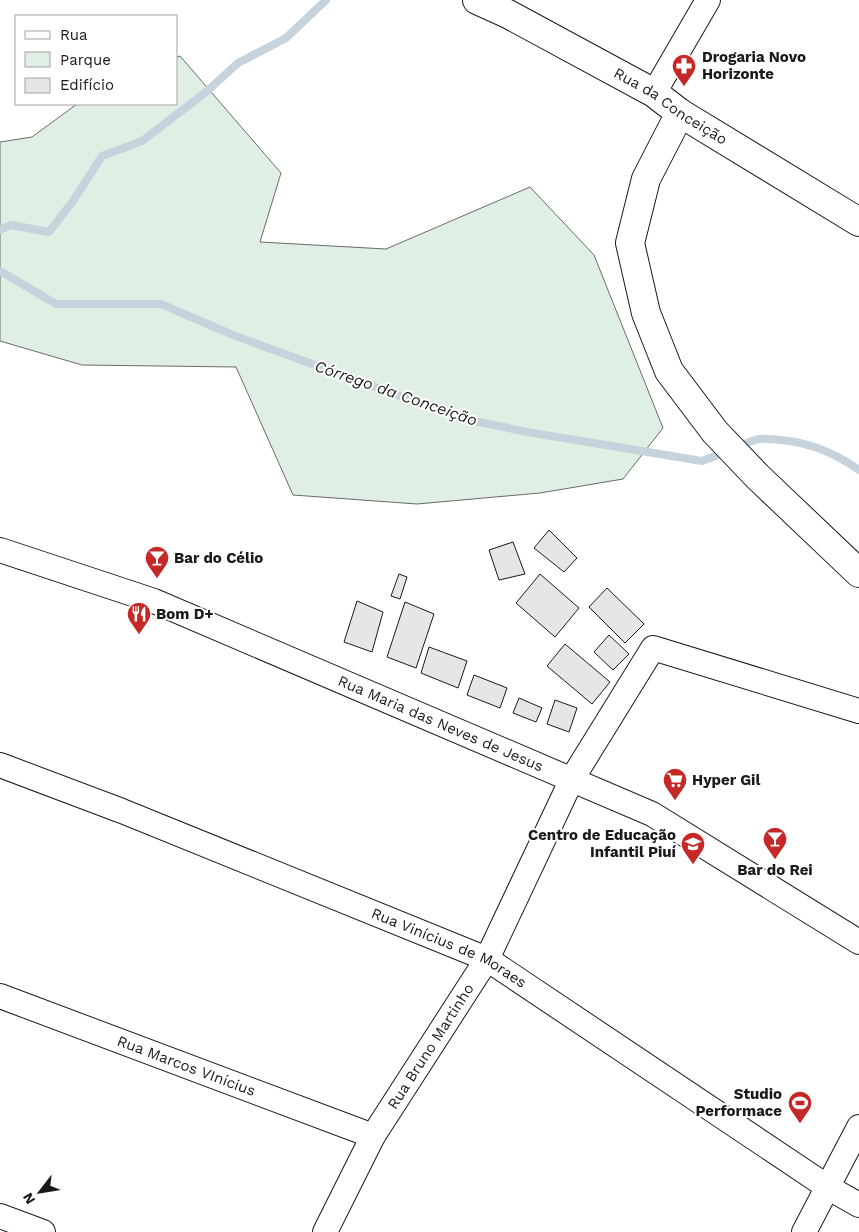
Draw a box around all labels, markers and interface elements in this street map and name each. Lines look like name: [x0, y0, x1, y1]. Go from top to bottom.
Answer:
legend: [15, 15, 178, 105]
text: Rua: [60, 26, 88, 44]
place label: Drogaria Novo Horizonte: [702, 48, 806, 83]
text: Parque: [60, 51, 111, 69]
pharmacy icon: Drogaria Novo Horizonte: [671, 53, 697, 87]
street label: Rua da Conceição: [611, 64, 730, 149]
text: Edifício: [60, 76, 114, 94]
water label: Córrego da Conceição: [312, 356, 480, 430]
bar icon: Bar do Célio: [144, 545, 170, 579]
place label: Bar do Célio: [174, 549, 263, 567]
restaurant icon: Bom D+: [126, 601, 152, 635]
place label: Bom D+: [156, 605, 213, 623]
street label: Rua Maria das Neves de Jesus: [335, 672, 546, 776]
supermarket icon: Hyper Gil: [662, 767, 688, 801]
place label: Hyper Gil: [692, 771, 760, 789]
place label: Centro de Educação Infantil Piuí: [528, 826, 677, 861]
bar icon: Bar do Rei: [762, 826, 788, 860]
school or university icon: Centro de Educação Infantil Piuí: [680, 831, 706, 865]
place label: Bar do Rei: [737, 861, 813, 879]
street label: Rua Vinícius de Moraes: [369, 904, 530, 992]
street label: Rua Bruno Martinho: [384, 980, 478, 1112]
street label: Rua Marcos VInícius: [115, 1032, 258, 1100]
place label: Studio Performace: [695, 1085, 782, 1120]
sports icon: Studio Performace: [787, 1090, 813, 1124]
north arrow: [15, 1167, 65, 1217]
text: N: [19, 1190, 38, 1207]

